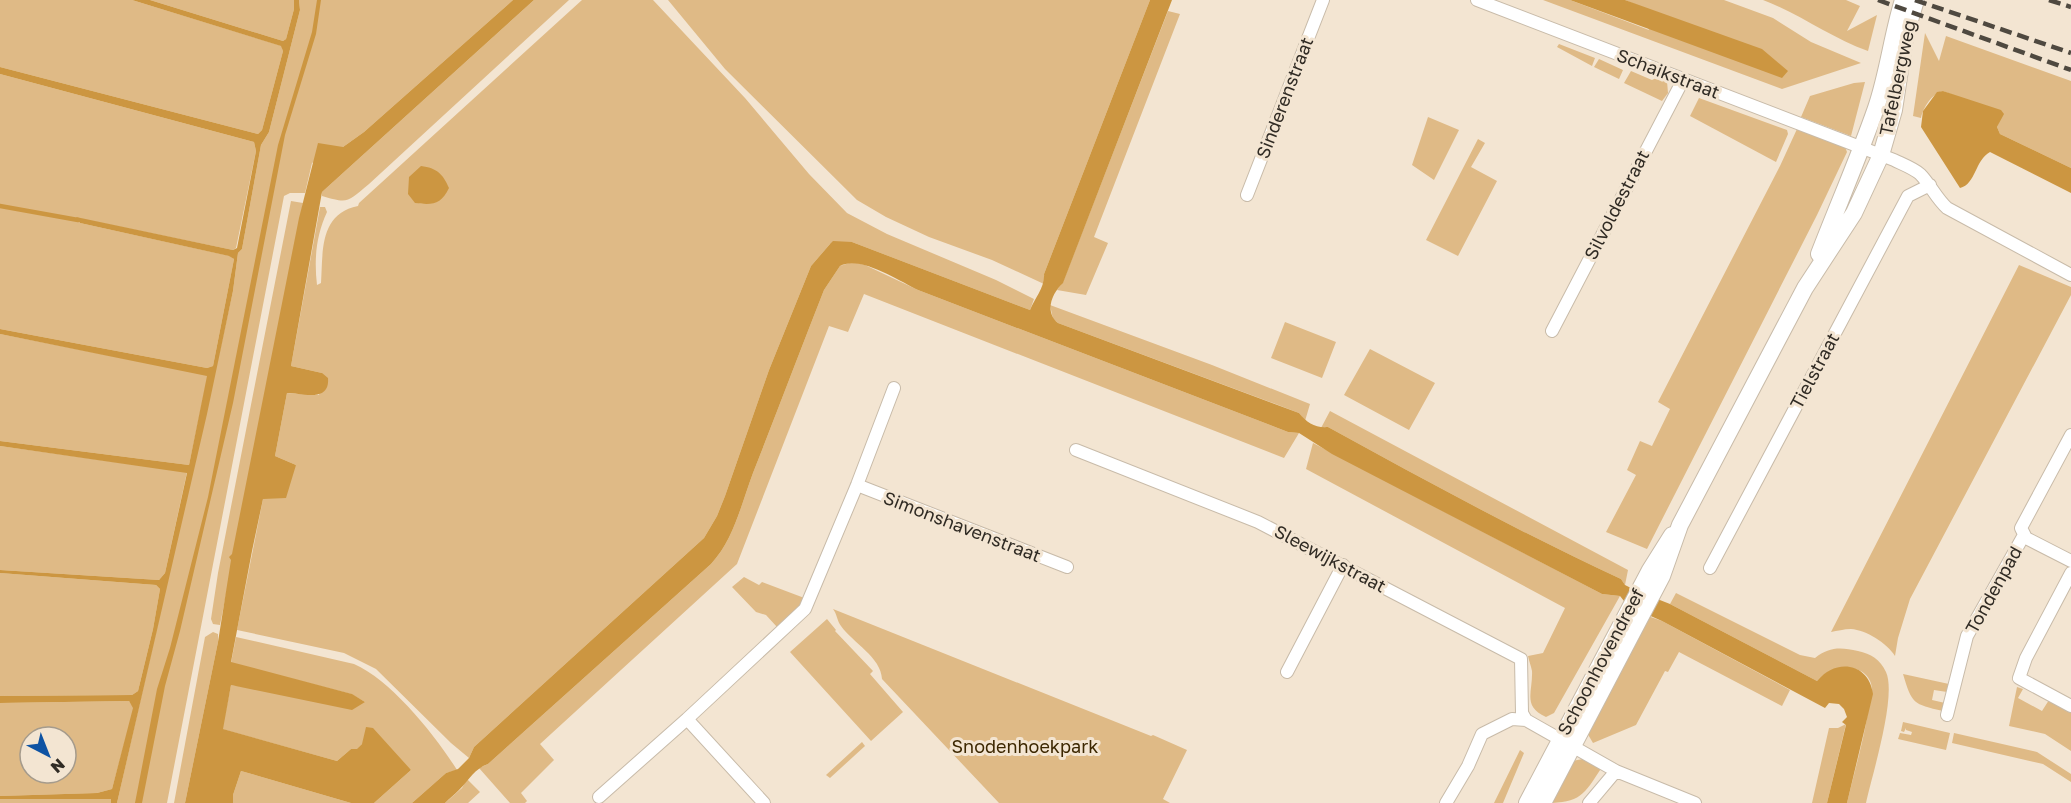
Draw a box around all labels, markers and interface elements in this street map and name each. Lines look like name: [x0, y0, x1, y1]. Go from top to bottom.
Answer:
street label: Tafelbergweg: [1874, 18, 1920, 138]
street label: Sinderenstraat: [1251, 34, 1317, 161]
street label: Schaikstraat: [1614, 43, 1723, 103]
street label: Silvoldestraat: [1579, 146, 1653, 263]
street label: Tielstraat: [1785, 329, 1843, 412]
street label: Simonshavenstraat: [881, 486, 1044, 566]
street label: Sleewijkstraat: [1271, 519, 1390, 597]
street label: Tondenpad: [1960, 542, 2026, 637]
street label: Schoonhovendreef: [1552, 584, 1648, 739]
north arrow: [18, 725, 78, 785]
park label: Snodenhoekpark: [952, 735, 1098, 757]
text: N: [47, 755, 69, 778]

